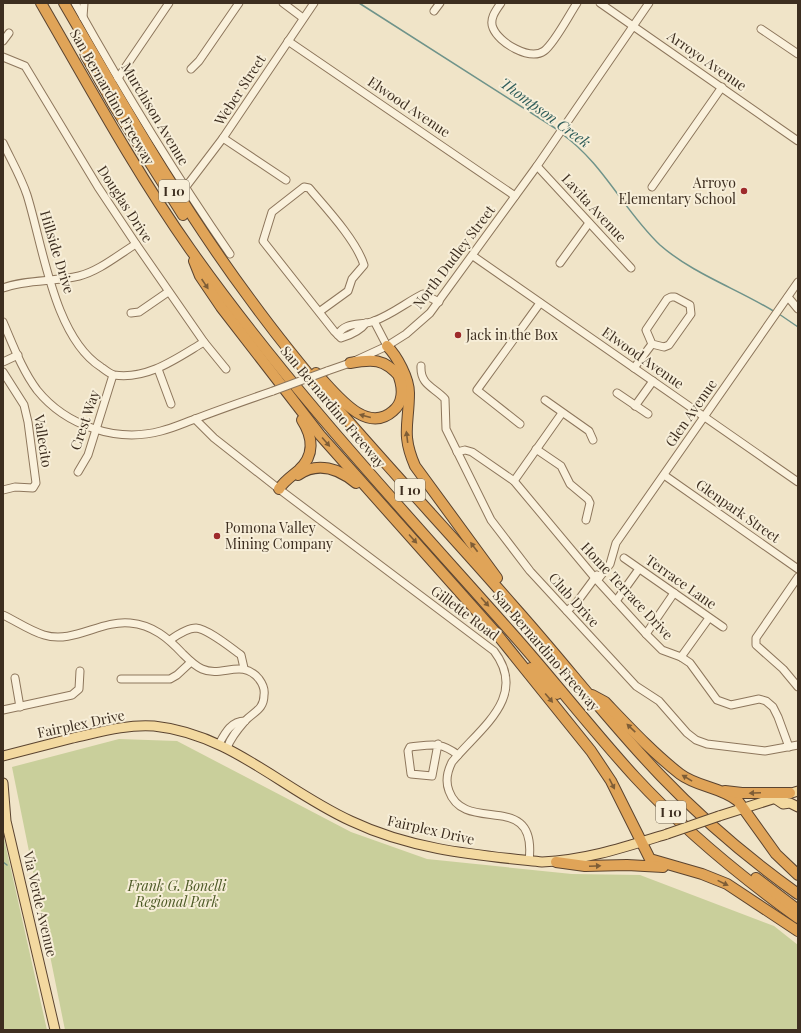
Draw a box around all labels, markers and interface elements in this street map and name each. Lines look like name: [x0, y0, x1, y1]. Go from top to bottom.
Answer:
street label: San Bernardino Freeway: [66, 25, 159, 168]
street label: Arroyo Avenue: [663, 26, 751, 95]
street label: Weber Street: [209, 50, 270, 130]
street label: Murchison Avenue: [117, 59, 194, 169]
street label: Elwood Avenue: [364, 72, 454, 141]
water label: Thompson Creek: [496, 73, 595, 152]
street label: Douglas Drive: [93, 162, 157, 246]
street label: Lavita Avenue: [558, 169, 631, 246]
place label: Arroyo Elementary School: [619, 173, 736, 208]
road number: I 10: [159, 180, 189, 202]
marker: Arroyo Elementary School: [739, 186, 749, 196]
street label: North Dudley Street: [408, 200, 499, 312]
street label: Hillside Drive: [36, 208, 79, 296]
one-way arrow: [201, 279, 209, 289]
street label: Elwood Avenue: [599, 322, 688, 393]
place label: Jack in the Box: [465, 325, 559, 344]
marker: Jack in the Box: [453, 330, 463, 340]
street label: San Bernardino Freeway: [277, 342, 390, 472]
street label: Glen Avenue: [660, 375, 721, 450]
street label: Crest Way: [65, 387, 104, 453]
street label: Vallecito: [30, 412, 57, 469]
one-way arrow: [359, 413, 371, 419]
one-way arrow: [404, 431, 410, 444]
one-way arrow: [322, 437, 331, 448]
street label: Glenpark Street: [692, 474, 785, 547]
road number: I 10: [395, 479, 425, 501]
place label: Pomona Valley Mining Company: [225, 518, 333, 553]
marker: Pomona Valley Mining Company: [212, 531, 222, 541]
one-way arrow: [408, 534, 418, 544]
street label: Home Terrace Drive: [577, 538, 678, 644]
one-way arrow: [470, 541, 478, 552]
street label: Terrace Lane: [642, 550, 721, 613]
street label: Club Drive: [545, 568, 604, 631]
street label: Gillette Road: [427, 581, 503, 644]
street label: San Bernardino Freeway: [489, 586, 604, 715]
one-way arrow: [481, 597, 490, 608]
one-way arrow: [544, 693, 553, 704]
street label: Fairplex Drive: [35, 705, 126, 742]
one-way arrow: [626, 723, 636, 733]
one-way arrow: [682, 774, 692, 782]
one-way arrow: [609, 778, 615, 789]
one-way arrow: [749, 789, 761, 796]
road number: I 10: [656, 801, 686, 823]
street label: Fairplex Drive: [386, 810, 477, 849]
street label: Via Verde Avenue: [19, 848, 62, 959]
one-way arrow: [589, 863, 602, 869]
park label: Frank G. Bonelli Regional Park: [127, 876, 227, 911]
one-way arrow: [717, 880, 729, 886]

